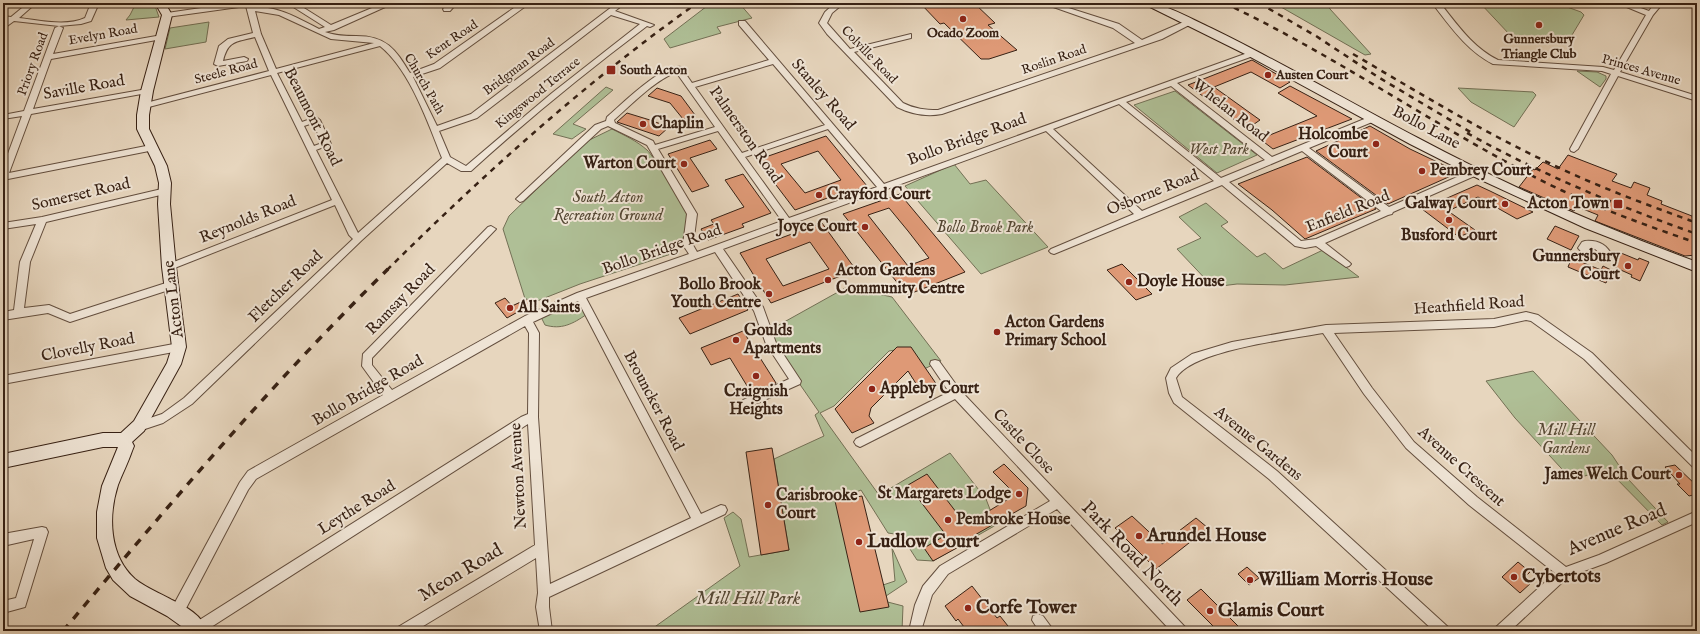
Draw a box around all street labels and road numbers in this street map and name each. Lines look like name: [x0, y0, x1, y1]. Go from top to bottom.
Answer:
street label: Kent Road: [423, 16, 481, 64]
street label: Evelyn Road: [67, 21, 139, 49]
street label: Colville Road: [837, 22, 901, 88]
street label: Priory Road: [14, 30, 52, 98]
street label: Bridgman Road: [480, 34, 558, 100]
street label: Roslin Road: [1019, 41, 1089, 79]
street label: Church Path: [400, 51, 448, 118]
street label: Princes Avenue: [1600, 51, 1682, 89]
street label: Kingswood Terrace: [492, 53, 584, 133]
street label: Steele Road: [193, 55, 260, 89]
street label: Stanley Road: [786, 55, 860, 135]
street label: Beaumont Road: [279, 65, 346, 170]
street label: Saville Road: [42, 71, 127, 105]
street label: Whelan Road: [1188, 75, 1272, 147]
street label: Palmerston Road: [704, 83, 786, 188]
street label: Bollo Lane: [1389, 102, 1463, 154]
street label: Bollo Bridge Road: [905, 109, 1030, 171]
street label: Osborne Road: [1104, 165, 1202, 221]
street label: Somerset Road: [30, 174, 133, 216]
street label: Enfield Road: [1303, 186, 1393, 238]
street label: Reynolds Road: [197, 191, 300, 248]
street label: Bollo Bridge Road: [600, 220, 725, 280]
street label: Fletcher Road: [245, 246, 328, 327]
street label: Acton Lane: [159, 259, 189, 340]
street label: Ramsay Road: [362, 260, 440, 340]
street label: Heathfield Road: [1413, 292, 1526, 320]
street label: Clovelly Road: [40, 329, 137, 367]
street label: Brouncker Road: [618, 348, 688, 455]
street label: Bollo Bridge Road: [309, 351, 427, 431]
street label: Avenue Gardens: [1209, 402, 1307, 486]
street label: Castle Close: [988, 405, 1058, 479]
street label: Newton Avenue: [506, 422, 532, 530]
street label: Avenue Crescent: [1412, 422, 1509, 512]
street label: Leythe Road: [315, 476, 400, 540]
street label: Park Road North: [1076, 496, 1188, 612]
street label: Avenue Road: [1563, 498, 1671, 562]
street label: Meon Road: [415, 538, 508, 607]

